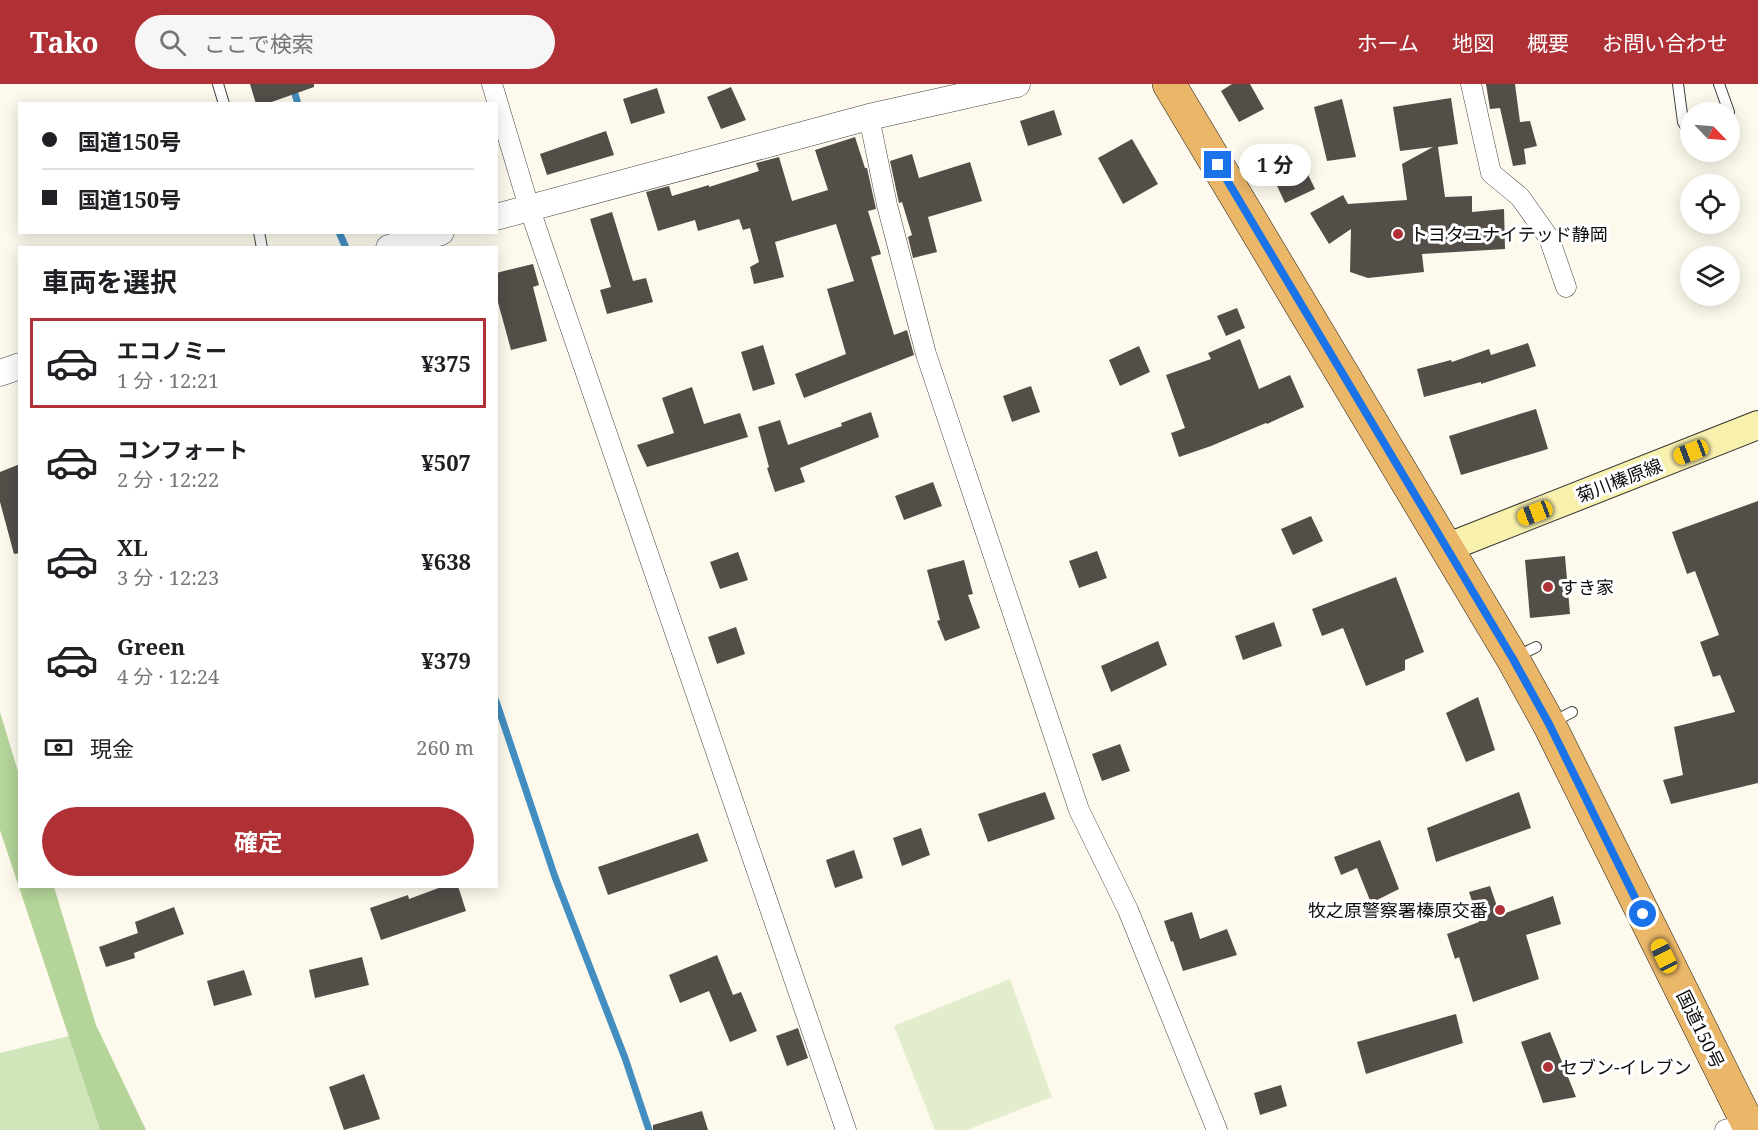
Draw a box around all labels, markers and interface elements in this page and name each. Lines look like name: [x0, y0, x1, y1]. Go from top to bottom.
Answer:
search box: [135, 15, 555, 69]
text: Tako: [30, 23, 99, 61]
icon: search: [156, 26, 189, 59]
text: ここで検索: [204, 28, 314, 58]
text: ホーム: [1357, 29, 1419, 57]
text: 地図: [1452, 29, 1494, 57]
text: 概要: [1527, 29, 1569, 57]
text: お問い合わせ: [1602, 29, 1728, 57]
north arrow: [1680, 102, 1740, 162]
map controls: [1680, 102, 1740, 306]
text: 国道150号: [78, 126, 181, 156]
callout: 1 分: [1239, 144, 1311, 186]
route end: [1204, 151, 1231, 178]
text: 1 分: [1257, 151, 1293, 178]
button: locate: [1680, 174, 1740, 234]
text: 国道150号: [78, 184, 181, 214]
place label: トヨタユナイテッド静岡: [1410, 222, 1608, 246]
marker: トヨタユナイテッド静岡: [1391, 227, 1405, 241]
button: layers: [1680, 246, 1740, 306]
text: 車両を選択: [42, 263, 177, 300]
text: エコノミー: [117, 335, 227, 365]
icon: car: [45, 336, 99, 390]
text: ¥375: [421, 348, 471, 378]
text: 1 分 · 12:21: [117, 367, 219, 394]
text: コンフォート: [117, 434, 248, 464]
icon: car: [45, 435, 99, 489]
car: [1671, 437, 1711, 467]
text: ¥507: [421, 447, 471, 477]
street label: 菊川榛原線: [1573, 453, 1665, 507]
text: 2 分 · 12:22: [117, 466, 219, 493]
car: [1515, 498, 1555, 528]
text: XL: [117, 532, 148, 562]
icon: car: [45, 534, 99, 588]
text: ¥638: [421, 546, 471, 576]
text: 3 分 · 12:23: [117, 564, 219, 591]
place label: すき家: [1560, 575, 1614, 599]
marker: すき家: [1541, 580, 1555, 594]
text: Green: [117, 631, 185, 661]
icon: car: [45, 633, 99, 687]
text: ¥379: [421, 645, 471, 675]
text: 4 分 · 12:24: [117, 663, 219, 690]
icon: cash: [42, 731, 75, 764]
text: 現金: [90, 733, 134, 763]
text: 260 m: [416, 734, 474, 761]
button: 確定: [42, 807, 474, 876]
place label: 牧之原警察署榛原交番: [1308, 898, 1488, 922]
route start: [1629, 900, 1656, 927]
marker: 牧之原警察署榛原交番: [1493, 903, 1507, 917]
car: [1648, 936, 1680, 976]
street label: 国道150号: [1672, 986, 1730, 1072]
place label: セブン-イレブン: [1560, 1055, 1692, 1079]
marker: セブン-イレブン: [1541, 1060, 1555, 1074]

